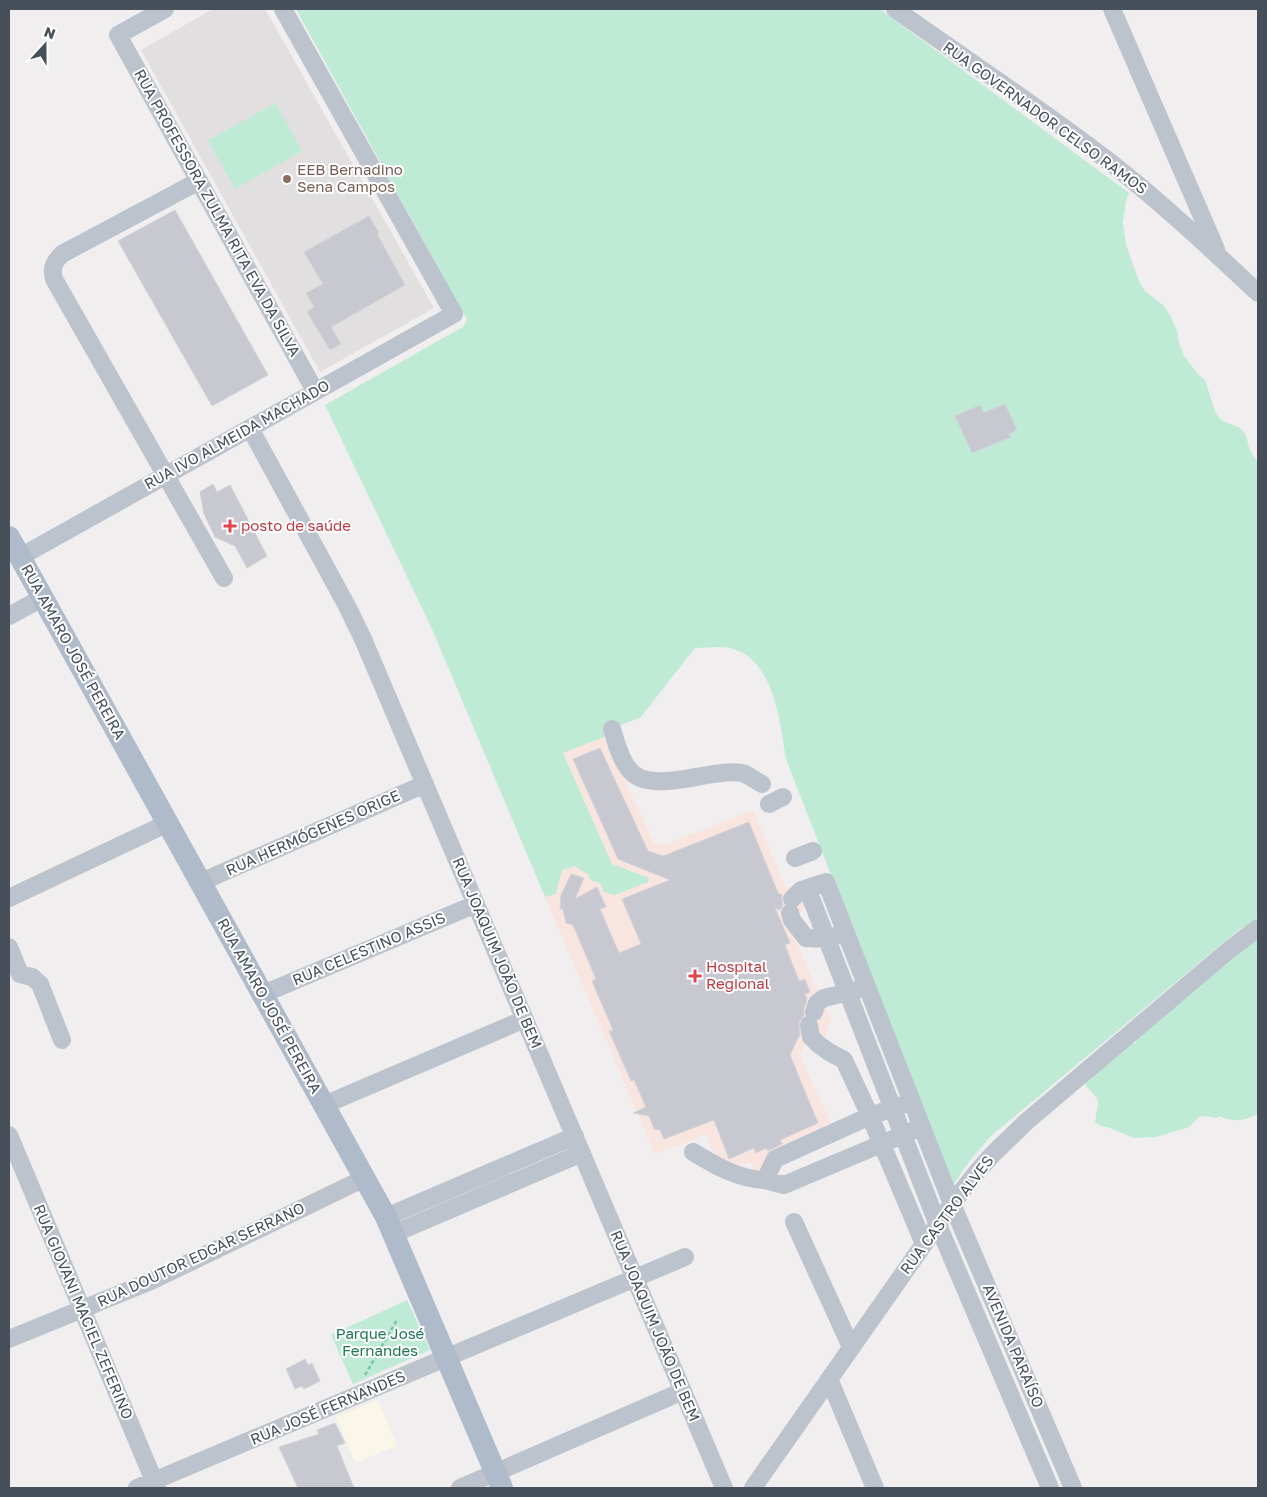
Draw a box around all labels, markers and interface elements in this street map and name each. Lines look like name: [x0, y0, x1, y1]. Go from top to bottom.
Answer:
north arrow: [20, 20, 70, 70]
text: N: [42, 23, 58, 42]
street label: RUA GOVERNADOR CELSO RAMOS: [940, 37, 1151, 197]
street label: RUA PROFESSORA ZULMA RITA EVA DA SILVA: [131, 66, 305, 359]
place label: EEB Bernadino Sena Campos: [297, 160, 403, 195]
marker: EEB Bernadino Sena Campos: [281, 173, 293, 185]
street label: RUA IVO ALMEIDA MACHADO: [141, 376, 332, 493]
place label: posto de saúde: [241, 516, 351, 534]
marker: posto de saúde: [223, 519, 237, 533]
street label: RUA AMARO JOSÉ PEREIRA: [18, 561, 130, 742]
street label: RUA HERMÓGENES ORIGE: [223, 786, 402, 879]
street label: RUA JOAQUIM JOÃO DE BEM: [449, 854, 546, 1051]
street label: RUA CELESTINO ASSIS: [289, 908, 448, 989]
street label: RUA AMARO JOSÉ PEREIRA: [214, 915, 326, 1096]
place label: Hospital Regional: [706, 957, 770, 992]
marker: Hospital Regional: [688, 969, 702, 983]
street label: RUA CASTRO ALVES: [896, 1152, 997, 1277]
street label: RUA DOUTOR EDGAR SERRANO: [94, 1198, 307, 1310]
street label: RUA GIOVANI MACIEL ZEFERINO: [30, 1201, 137, 1422]
street label: RUA JOAQUIM JOÃO DE BEM: [607, 1227, 704, 1424]
street label: AVENIDA PARAÍSO: [980, 1281, 1048, 1410]
park label: Parque José Fernandes: [336, 1324, 425, 1359]
street label: RUA JOSÉ FERNANDES: [247, 1366, 408, 1448]

